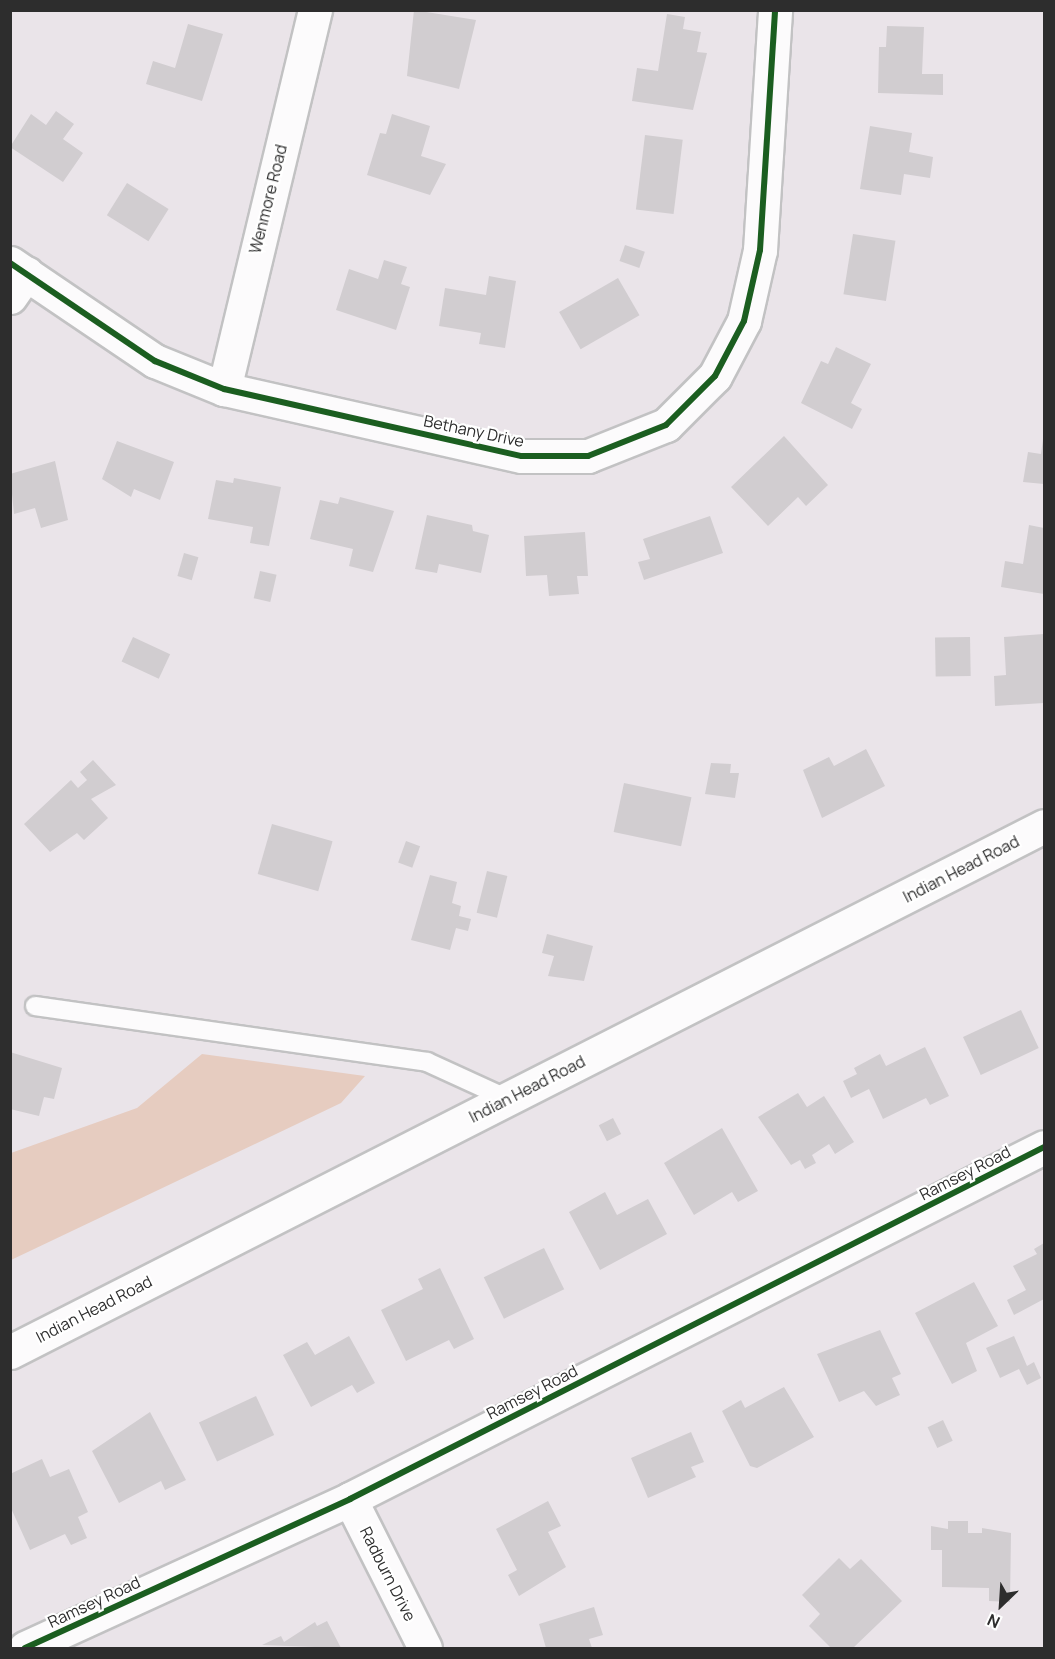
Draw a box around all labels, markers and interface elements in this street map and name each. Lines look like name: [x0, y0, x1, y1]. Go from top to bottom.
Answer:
street label: Wenmore Road: [245, 142, 291, 256]
street label: Bethany Drive: [422, 411, 526, 451]
street label: Indian Head Road: [900, 831, 1022, 907]
street label: Indian Head Road: [466, 1051, 588, 1127]
street label: Ramsey Road: [916, 1142, 1014, 1204]
street label: Indian Head Road: [33, 1271, 155, 1347]
street label: Ramsey Road: [483, 1361, 581, 1423]
street label: Radburn Drive: [356, 1524, 420, 1624]
street label: Ramsey Road: [45, 1572, 143, 1632]
north arrow: [971, 1575, 1031, 1635]
text: N: [984, 1609, 1003, 1634]

